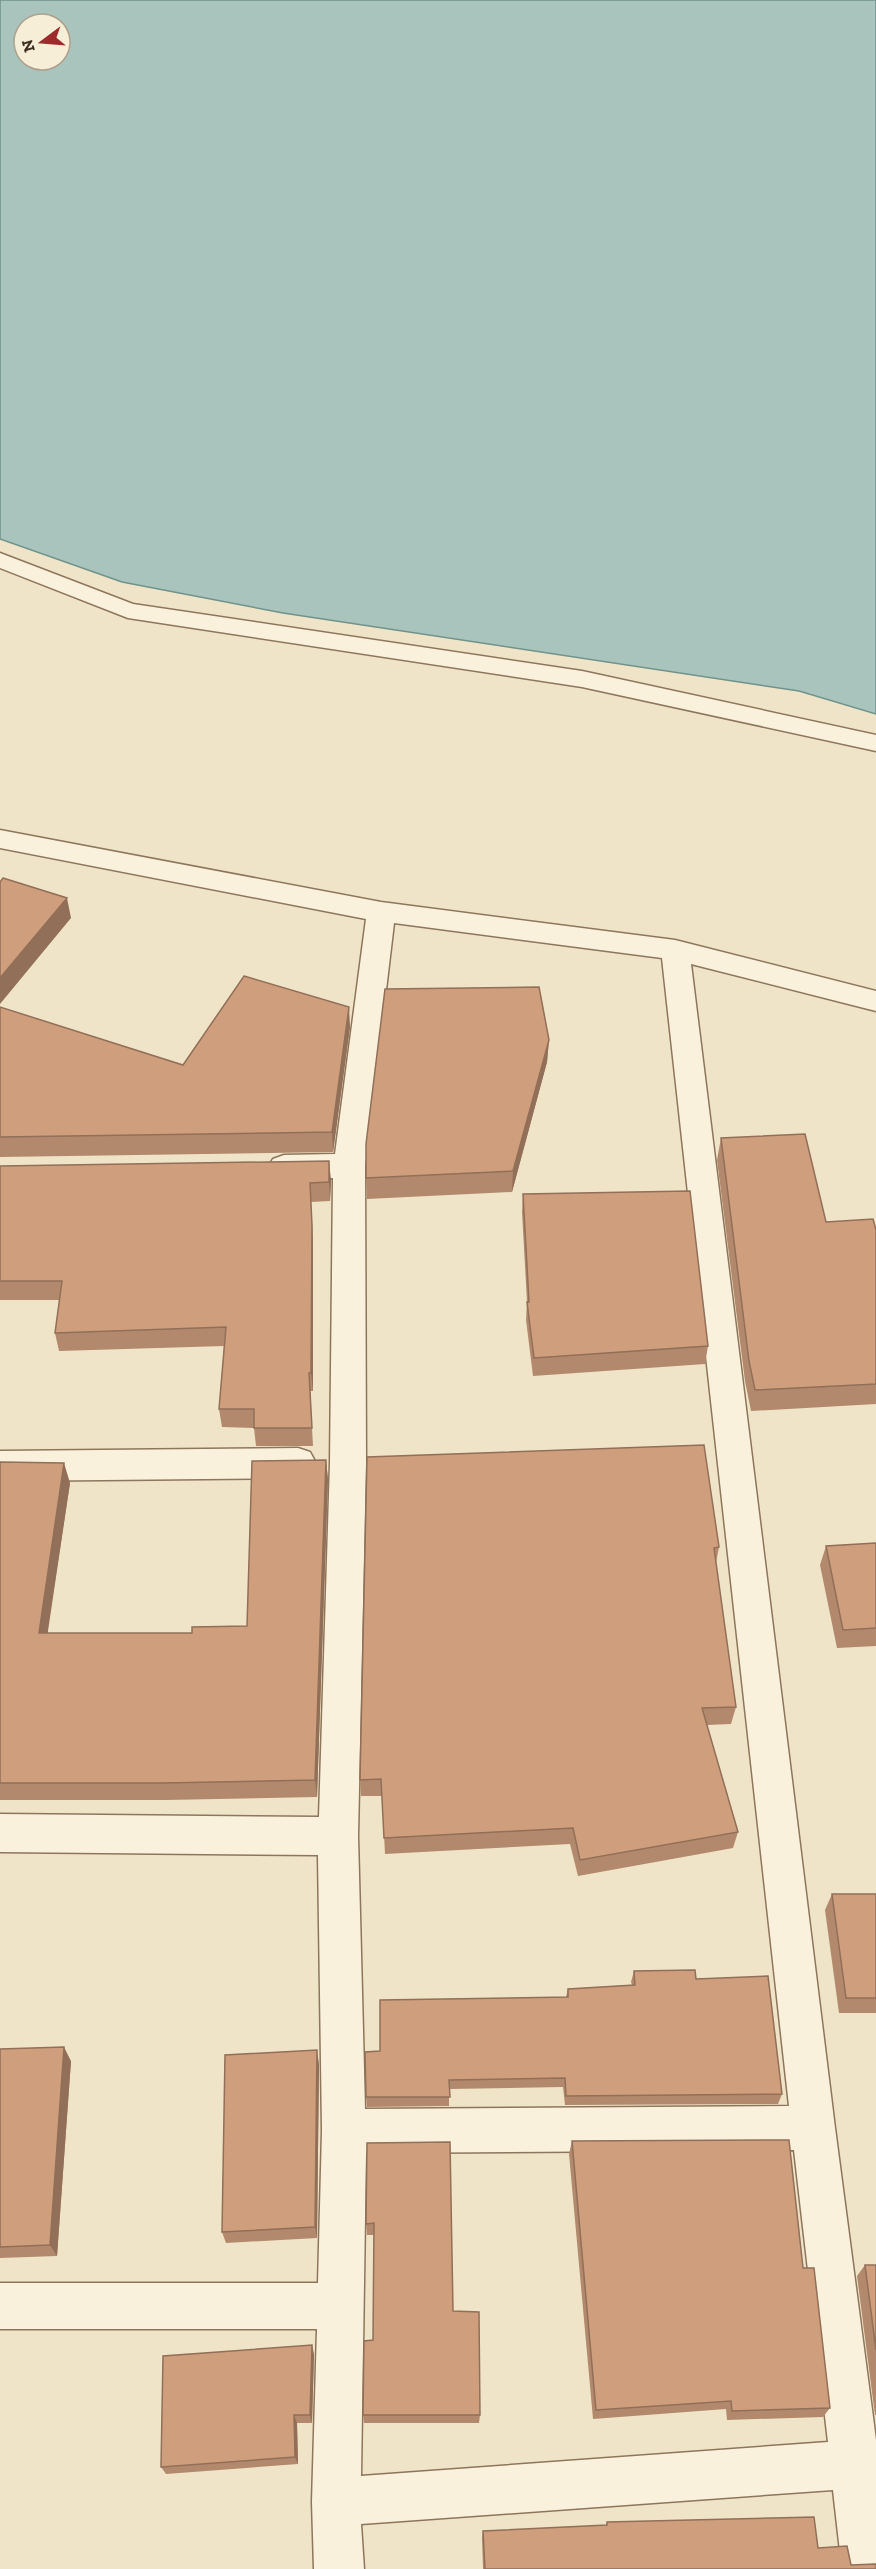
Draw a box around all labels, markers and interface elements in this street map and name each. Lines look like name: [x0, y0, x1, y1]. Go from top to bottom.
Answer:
north arrow: [12, 12, 72, 72]
text: N: [17, 38, 39, 54]

